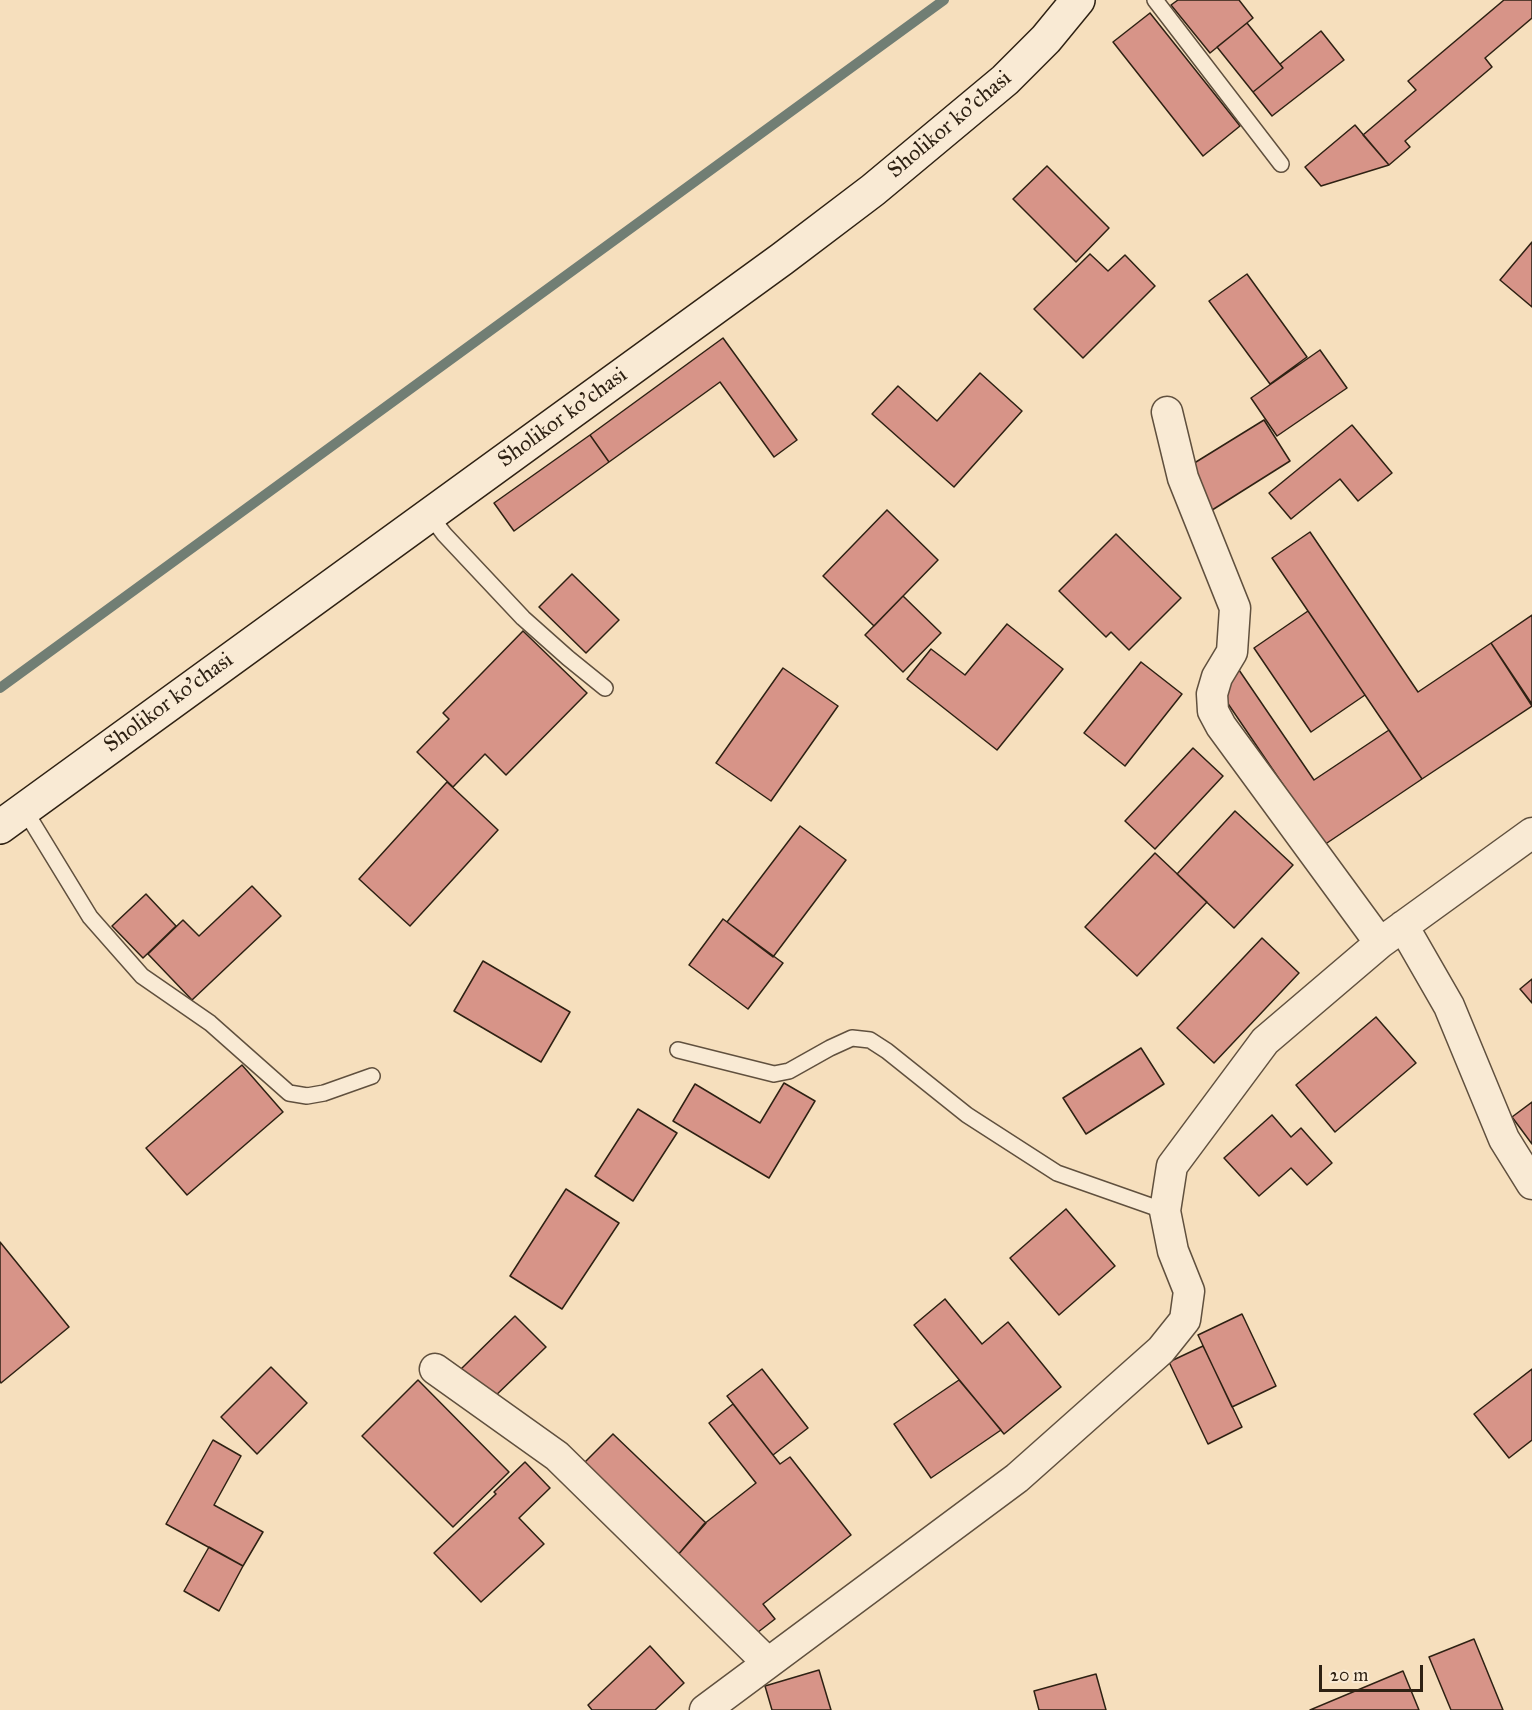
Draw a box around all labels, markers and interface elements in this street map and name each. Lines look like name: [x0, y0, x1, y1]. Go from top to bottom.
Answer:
street label: Sholikor ko'chasi: [883, 66, 1017, 184]
street label: Sholikor ko'chasi: [493, 362, 633, 474]
street label: Sholikor ko'chasi: [99, 647, 239, 759]
scale bar: [1322, 1653, 1426, 1691]
text: 20 m: [1330, 1664, 1368, 1686]

